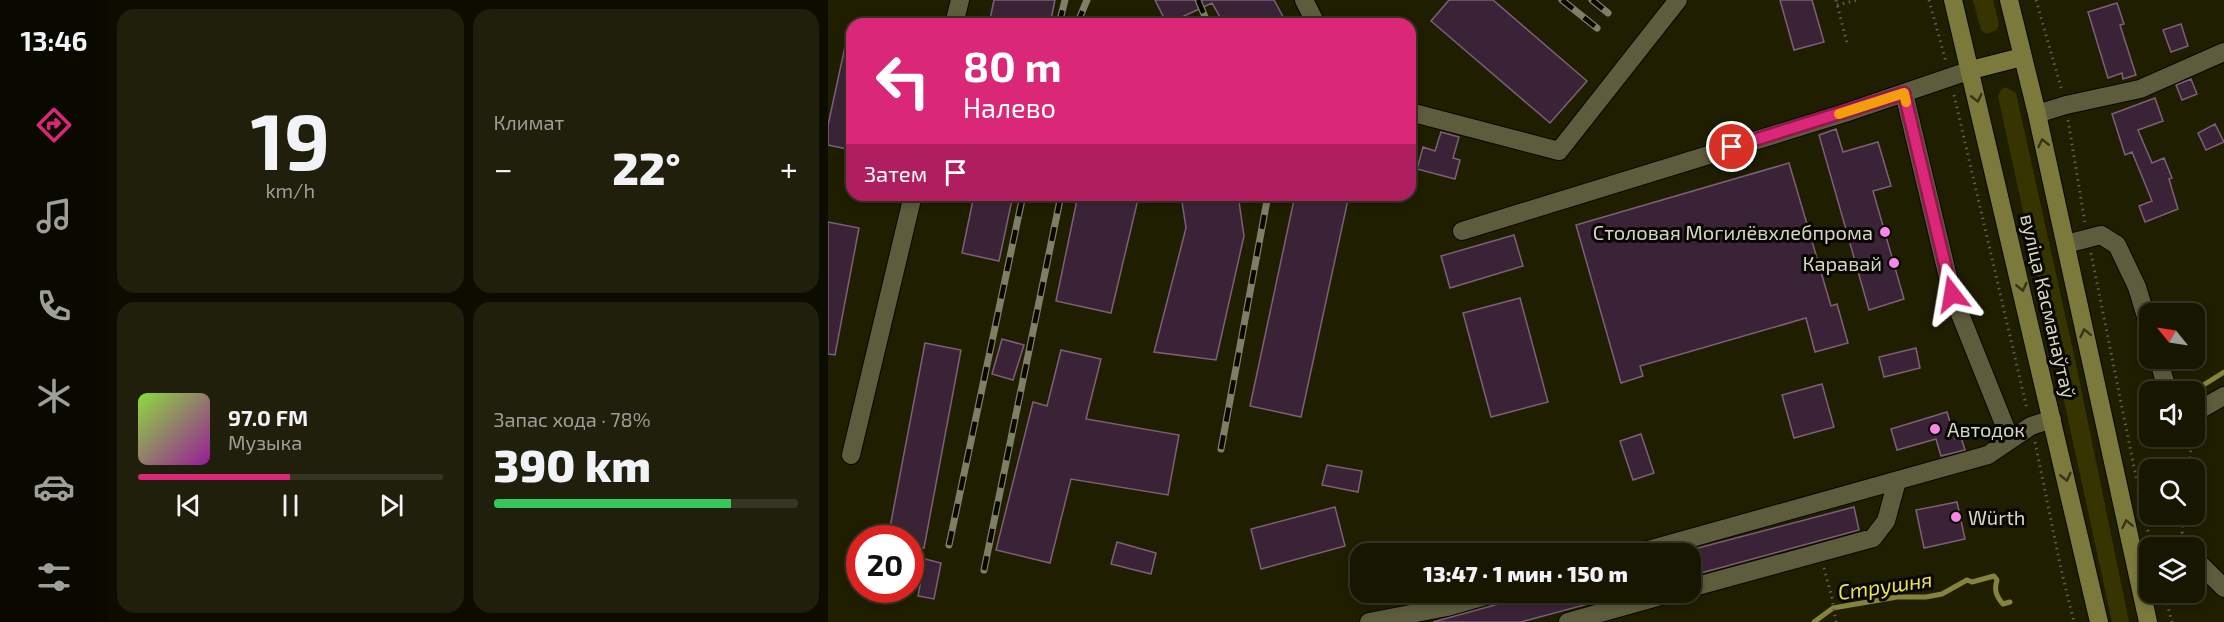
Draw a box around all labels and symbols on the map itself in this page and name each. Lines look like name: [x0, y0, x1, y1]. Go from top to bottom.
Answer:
one-way arrow: [1970, 92, 1983, 102]
pin: [1706, 121, 1757, 172]
one-way arrow: [2037, 138, 2050, 148]
street label: вуліца Касманаўтаў: [2015, 212, 2082, 401]
place label: Столовая Могилёвхлебпрома: [1593, 220, 1873, 244]
marker: Столовая Могилёвхлебпрома: [1878, 225, 1892, 239]
place label: Каравай: [1802, 251, 1882, 275]
marker: Каравай: [1887, 256, 1901, 270]
position arrow: [1920, 262, 1984, 326]
one-way arrow: [2014, 282, 2027, 292]
north arrow: [2139, 303, 2205, 369]
one-way arrow: [2079, 329, 2092, 339]
place label: Автодок: [1947, 417, 2025, 441]
marker: Автодок: [1928, 422, 1942, 436]
one-way arrow: [2058, 472, 2071, 482]
place label: Würth: [1968, 505, 2025, 529]
marker: Würth: [1949, 510, 1963, 524]
one-way arrow: [2121, 519, 2134, 529]
speed limit sign: 20: [846, 525, 924, 603]
water label: Струшня: [1836, 566, 1934, 604]

